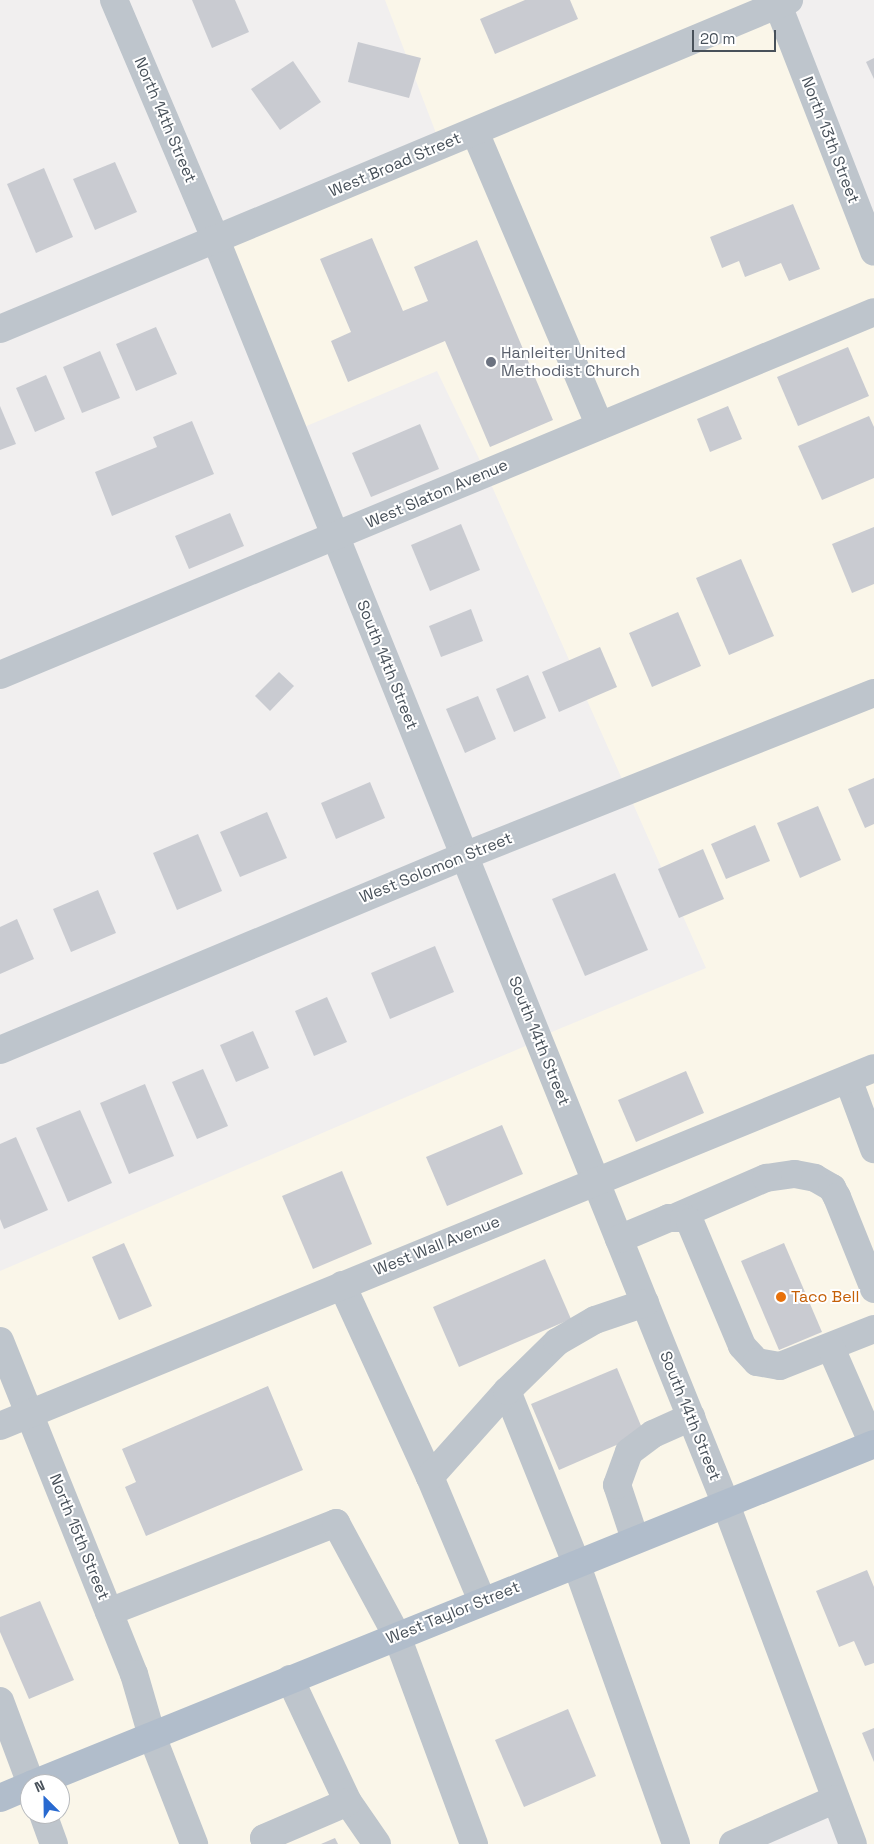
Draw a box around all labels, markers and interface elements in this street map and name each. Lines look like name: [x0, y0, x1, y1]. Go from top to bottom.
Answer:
scale bar: [694, 20, 778, 52]
text: 20 m: [700, 29, 735, 48]
street label: North 14th Street: [130, 54, 200, 186]
street label: North 13th Street: [797, 74, 863, 206]
street label: West Broad Street: [326, 129, 464, 201]
place label: Hanleiter United Methodist Church: [501, 343, 640, 381]
marker: Hanleiter United Methodist Church: [485, 356, 497, 368]
street label: West Slaton Avenue: [363, 455, 511, 533]
street label: South 14th Street: [352, 598, 422, 732]
street label: West Solomon Street: [357, 829, 515, 907]
street label: South 14th Street: [504, 974, 574, 1108]
street label: West Wall Avenue: [371, 1212, 503, 1280]
place label: Taco Bell: [791, 1287, 859, 1307]
marker: Taco Bell: [775, 1291, 787, 1303]
street label: South 14th Street: [655, 1349, 725, 1483]
street label: North 15th Street: [45, 1471, 113, 1603]
street label: West Taylor Street: [383, 1577, 523, 1649]
north arrow: [20, 1774, 70, 1824]
text: N: [32, 1776, 47, 1796]

